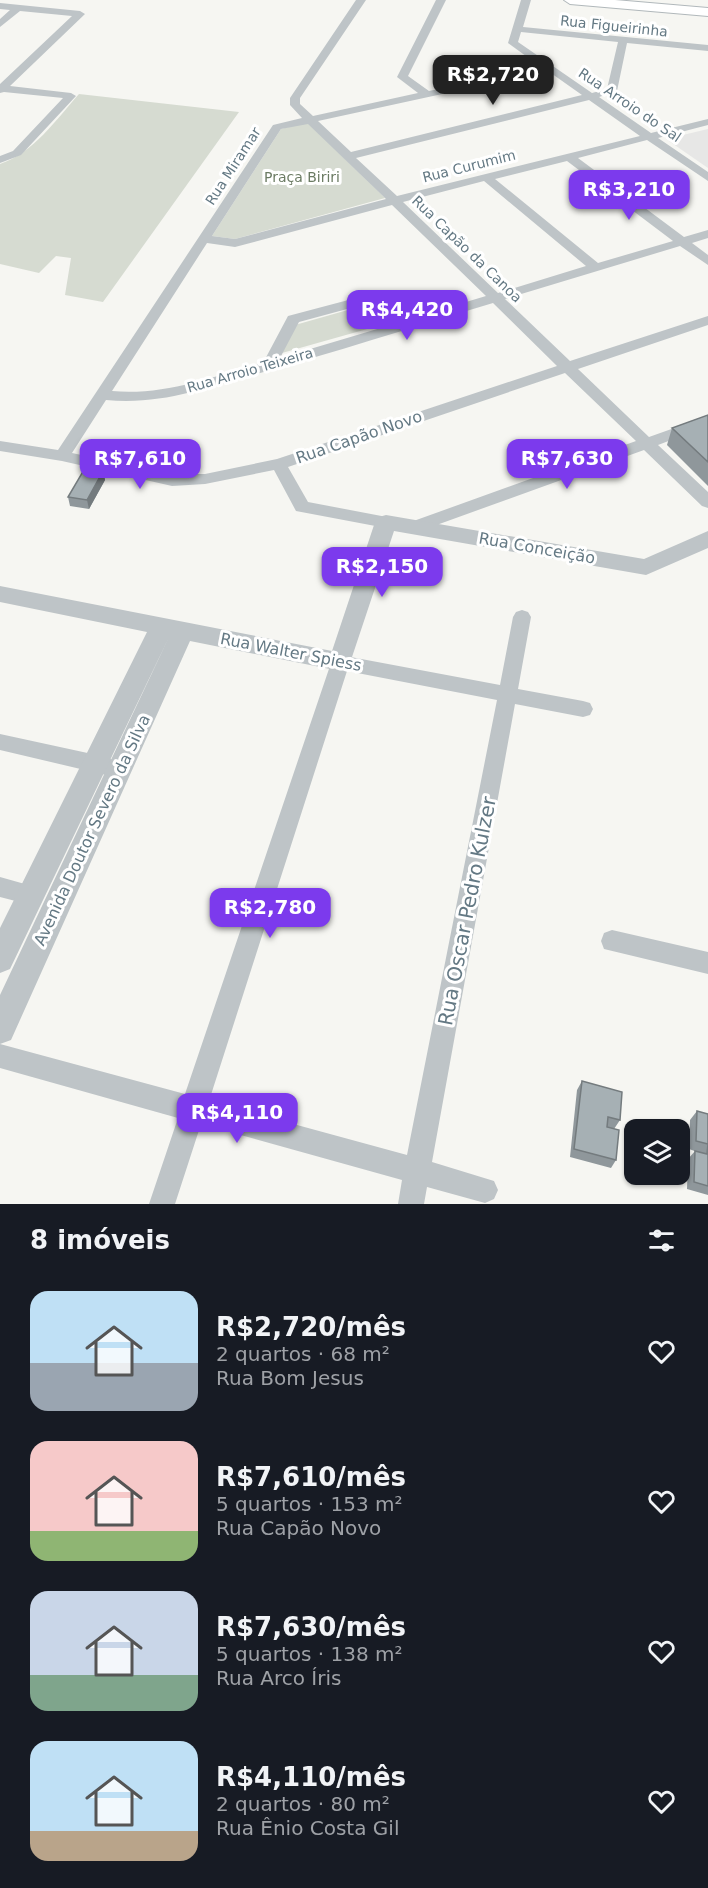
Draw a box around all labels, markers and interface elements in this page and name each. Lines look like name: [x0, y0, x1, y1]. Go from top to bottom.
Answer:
street label: Rua Figueirinha: [559, 12, 669, 40]
pin: R$2,720: [438, 55, 548, 106]
text: R$2,720: [447, 62, 539, 86]
street label: Rua Arroio do Sal: [576, 65, 684, 145]
street label: Rua Miramar: [202, 124, 264, 208]
street label: Rua Curumim: [421, 147, 517, 185]
park label: Praça Biriri: [264, 169, 340, 185]
pin: R$3,210: [574, 170, 684, 221]
text: R$3,210: [583, 177, 675, 201]
street label: Rua Capão da Canoa: [409, 192, 525, 306]
pin: R$4,420: [352, 290, 462, 341]
text: R$4,420: [361, 297, 453, 321]
street label: Rua Arroio Teixeira: [185, 344, 315, 396]
street label: Rua Capão Novo: [293, 406, 425, 468]
pin: R$7,610: [85, 439, 195, 490]
pin: R$7,630: [512, 439, 622, 490]
text: R$7,610: [94, 446, 186, 470]
text: R$7,630: [521, 446, 613, 470]
street label: Rua Conceição: [477, 528, 597, 568]
pin: R$2,150: [327, 547, 437, 598]
text: R$2,150: [336, 554, 428, 578]
street label: Rua Walter Spiess: [219, 629, 363, 675]
street label: Avenida Doutor Severo da Silva: [30, 711, 154, 949]
street label: Rua Oscar Pedro Kulzer: [433, 794, 501, 1027]
pin: R$2,780: [215, 888, 325, 939]
text: R$2,780: [224, 895, 316, 919]
pin: R$4,110: [182, 1093, 292, 1144]
text: R$4,110: [191, 1100, 283, 1124]
map controls: [624, 1119, 690, 1185]
button: layers: [624, 1119, 690, 1185]
icon: filters: [645, 1224, 678, 1257]
text: 8 imóveis: [30, 1225, 170, 1255]
text: R$2,720/mês: [216, 1312, 406, 1342]
icon: home: [78, 1315, 150, 1387]
icon: heart: [645, 1335, 678, 1368]
text: 2 quartos · 68 m²: [216, 1342, 390, 1366]
text: Rua Bom Jesus: [216, 1366, 364, 1390]
text: R$7,610/mês: [216, 1462, 406, 1492]
icon: home: [78, 1465, 150, 1537]
icon: heart: [645, 1485, 678, 1518]
text: 5 quartos · 153 m²: [216, 1492, 403, 1516]
text: Rua Capão Novo: [216, 1516, 381, 1540]
text: R$7,630/mês: [216, 1612, 406, 1642]
icon: home: [78, 1615, 150, 1687]
icon: heart: [645, 1635, 678, 1668]
text: 5 quartos · 138 m²: [216, 1642, 403, 1666]
text: Rua Arco Íris: [216, 1666, 341, 1690]
text: R$4,110/mês: [216, 1762, 406, 1792]
icon: home: [78, 1765, 150, 1837]
icon: heart: [645, 1785, 678, 1818]
text: 2 quartos · 80 m²: [216, 1792, 390, 1816]
text: Rua Ênio Costa Gil: [216, 1816, 399, 1840]

